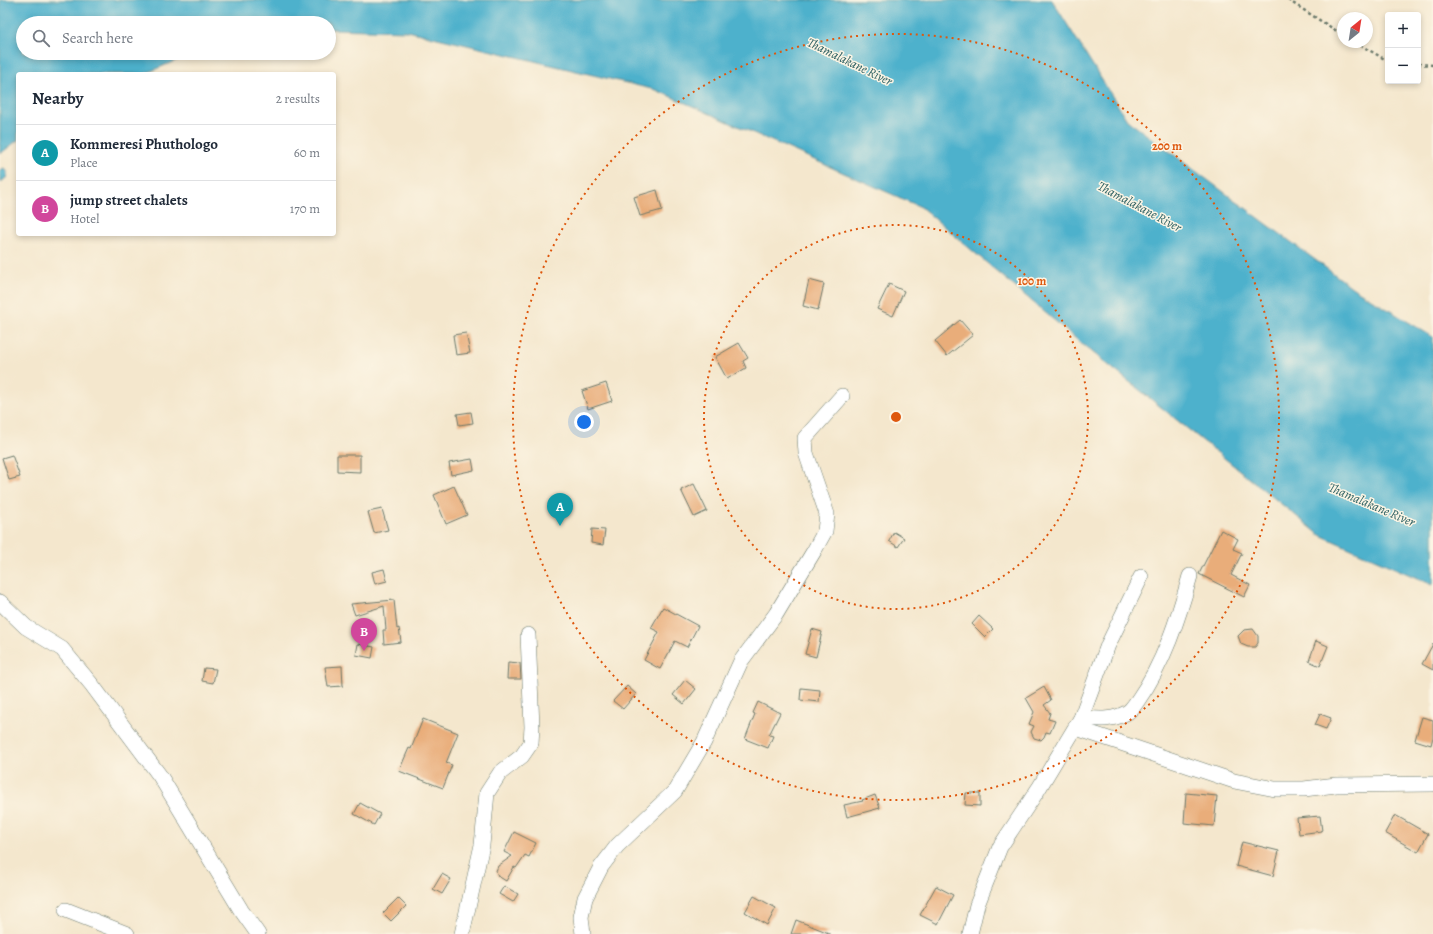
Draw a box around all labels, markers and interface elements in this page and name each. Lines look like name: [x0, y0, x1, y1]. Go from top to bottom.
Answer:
north arrow: [1337, 12, 1373, 48]
map controls: [1385, 12, 1421, 84]
button: +: [1385, 12, 1421, 48]
search box: [16, 16, 336, 60]
icon: search: [30, 27, 52, 49]
text: Search here: [62, 28, 133, 48]
water label: Thamalakane River: [804, 33, 896, 90]
button: −: [1385, 48, 1421, 84]
text: Nearby: [32, 87, 83, 110]
text: 2 results: [276, 90, 320, 107]
text: Kommeresi Phuthologo: [70, 134, 218, 154]
text: 200 m: [1152, 138, 1182, 154]
text: A: [41, 144, 49, 161]
text: 60 m: [294, 144, 320, 161]
text: Place: [70, 154, 98, 171]
water label: Thamalakane River: [1095, 177, 1185, 236]
text: jump street chalets: [70, 190, 188, 210]
text: B: [41, 200, 49, 217]
text: 170 m: [290, 200, 320, 217]
text: Hotel: [70, 210, 99, 227]
text: 100 m: [1018, 273, 1046, 289]
centre of rings: [889, 410, 903, 424]
your location: [574, 412, 594, 432]
water label: Thamalakane River: [1326, 479, 1418, 531]
pin: A: [547, 493, 573, 526]
pin: B: [351, 618, 377, 651]

